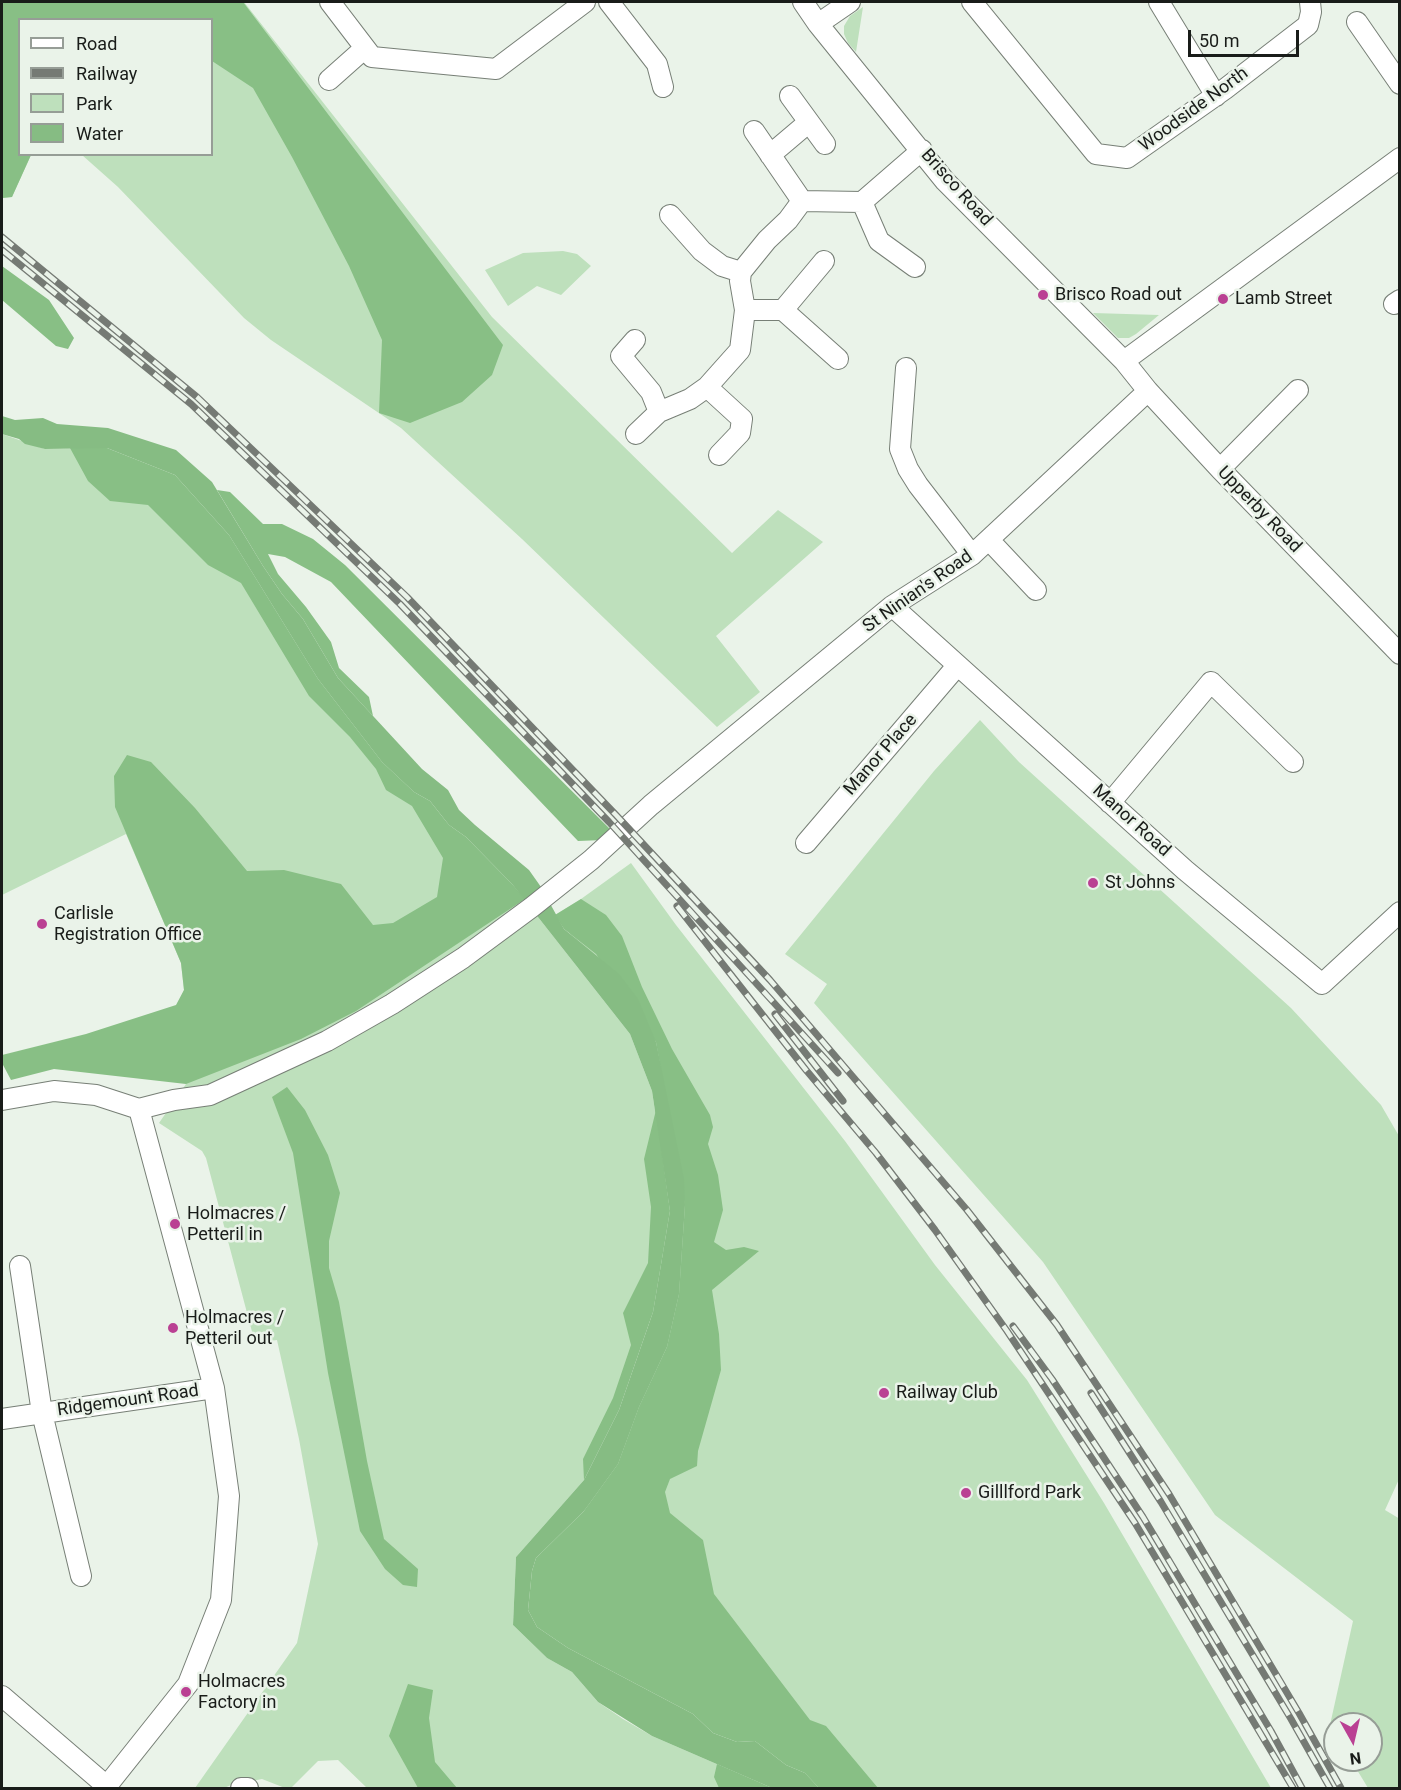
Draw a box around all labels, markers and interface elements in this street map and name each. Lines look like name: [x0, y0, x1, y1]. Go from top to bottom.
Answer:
legend: [18, 18, 213, 156]
scale bar: [1191, 18, 1302, 56]
text: 50 m: [1199, 30, 1239, 51]
text: Road: [76, 33, 117, 54]
text: Railway: [76, 63, 137, 84]
street label: Woodside North: [1135, 63, 1253, 157]
text: Park: [76, 93, 112, 114]
text: Water: [76, 123, 123, 144]
street label: Brisco Road: [916, 145, 996, 231]
place label: Brisco Road out: [1055, 284, 1182, 306]
marker: Brisco Road out: [1036, 288, 1050, 302]
place label: Lamb Street: [1235, 288, 1332, 310]
marker: Lamb Street: [1216, 292, 1230, 306]
street label: Upperby Road: [1212, 462, 1306, 558]
street label: St Ninian's Road: [859, 546, 977, 638]
street label: Manor Place: [840, 710, 922, 800]
street label: Manor Road: [1088, 780, 1174, 862]
place label: St Johns: [1105, 872, 1175, 894]
marker: St Johns: [1086, 876, 1100, 890]
place label: Carlisle Registration Office: [54, 903, 201, 946]
marker: Carlisle Registration Office: [35, 917, 49, 931]
place label: Holmacres / Petteril in: [187, 1203, 286, 1246]
marker: Holmacres / Petteril in: [168, 1217, 182, 1231]
place label: Holmacres / Petteril out: [185, 1307, 284, 1350]
marker: Holmacres / Petteril out: [166, 1321, 180, 1335]
street label: Ridgemount Road: [56, 1380, 200, 1422]
place label: Railway Club: [896, 1382, 998, 1404]
marker: Railway Club: [877, 1386, 891, 1400]
place label: Gilllford Park: [978, 1482, 1081, 1504]
marker: Gilllford Park: [959, 1486, 973, 1500]
place label: Holmacres Factory in: [198, 1671, 285, 1714]
marker: Holmacres Factory in: [179, 1685, 193, 1699]
north arrow: [1323, 1712, 1383, 1772]
text: N: [1348, 1748, 1362, 1769]

